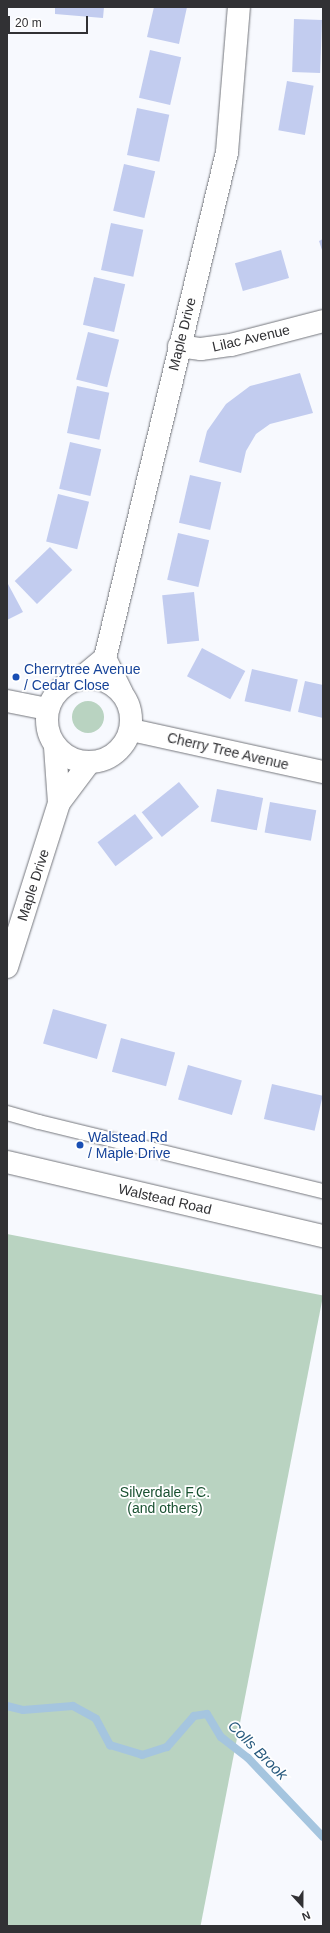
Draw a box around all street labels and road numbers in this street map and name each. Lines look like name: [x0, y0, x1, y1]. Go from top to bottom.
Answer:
street label: Maple Drive: [165, 296, 199, 372]
street label: Lilac Avenue: [210, 321, 292, 355]
street label: Cherry Tree Avenue: [165, 729, 291, 773]
street label: Maple Drive: [13, 847, 53, 923]
street label: Walstead Road: [117, 1180, 213, 1218]

